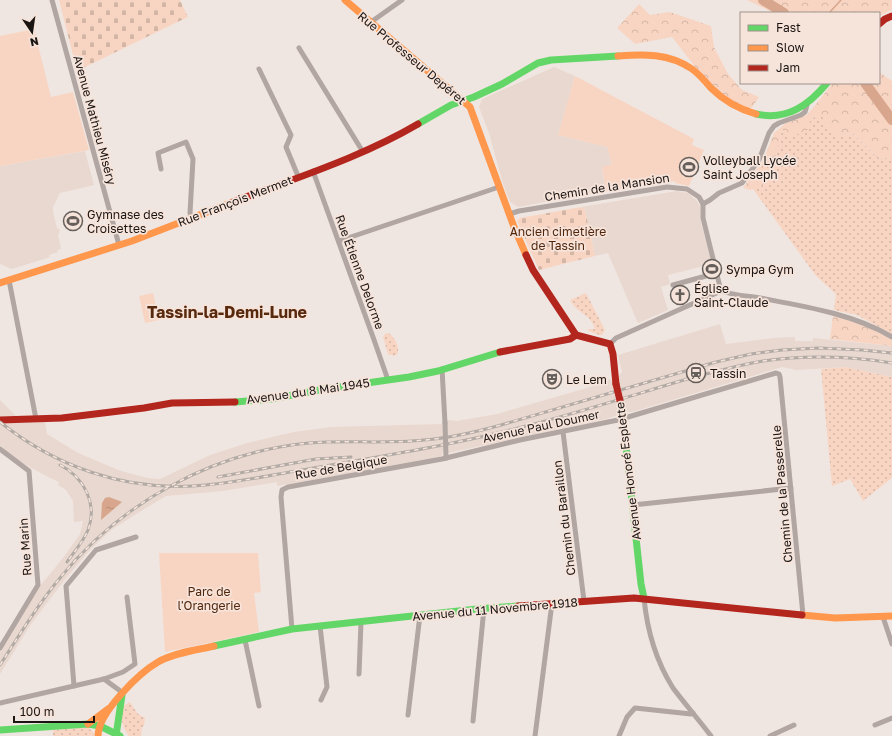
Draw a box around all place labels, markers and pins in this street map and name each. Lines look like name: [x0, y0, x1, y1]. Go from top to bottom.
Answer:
place label: Volleyball Lycée Saint Joseph: [703, 153, 796, 182]
sports icon: Volleyball Lycée Saint Joseph: [678, 156, 700, 178]
place label: Gymnase des Croisettes: [87, 207, 164, 236]
sports icon: Gymnase des Croisettes: [62, 210, 84, 232]
sports icon: Sympa Gym: [701, 258, 723, 280]
place label: Sympa Gym: [726, 262, 794, 277]
place label: Église Saint-Claude: [694, 281, 768, 310]
church icon: Église Saint-Claude: [669, 284, 691, 306]
station icon: Tassin: [685, 362, 707, 384]
place label: Tassin: [710, 366, 746, 381]
theatre icon: Le Lem: [541, 368, 563, 390]
place label: Le Lem: [566, 372, 607, 387]

